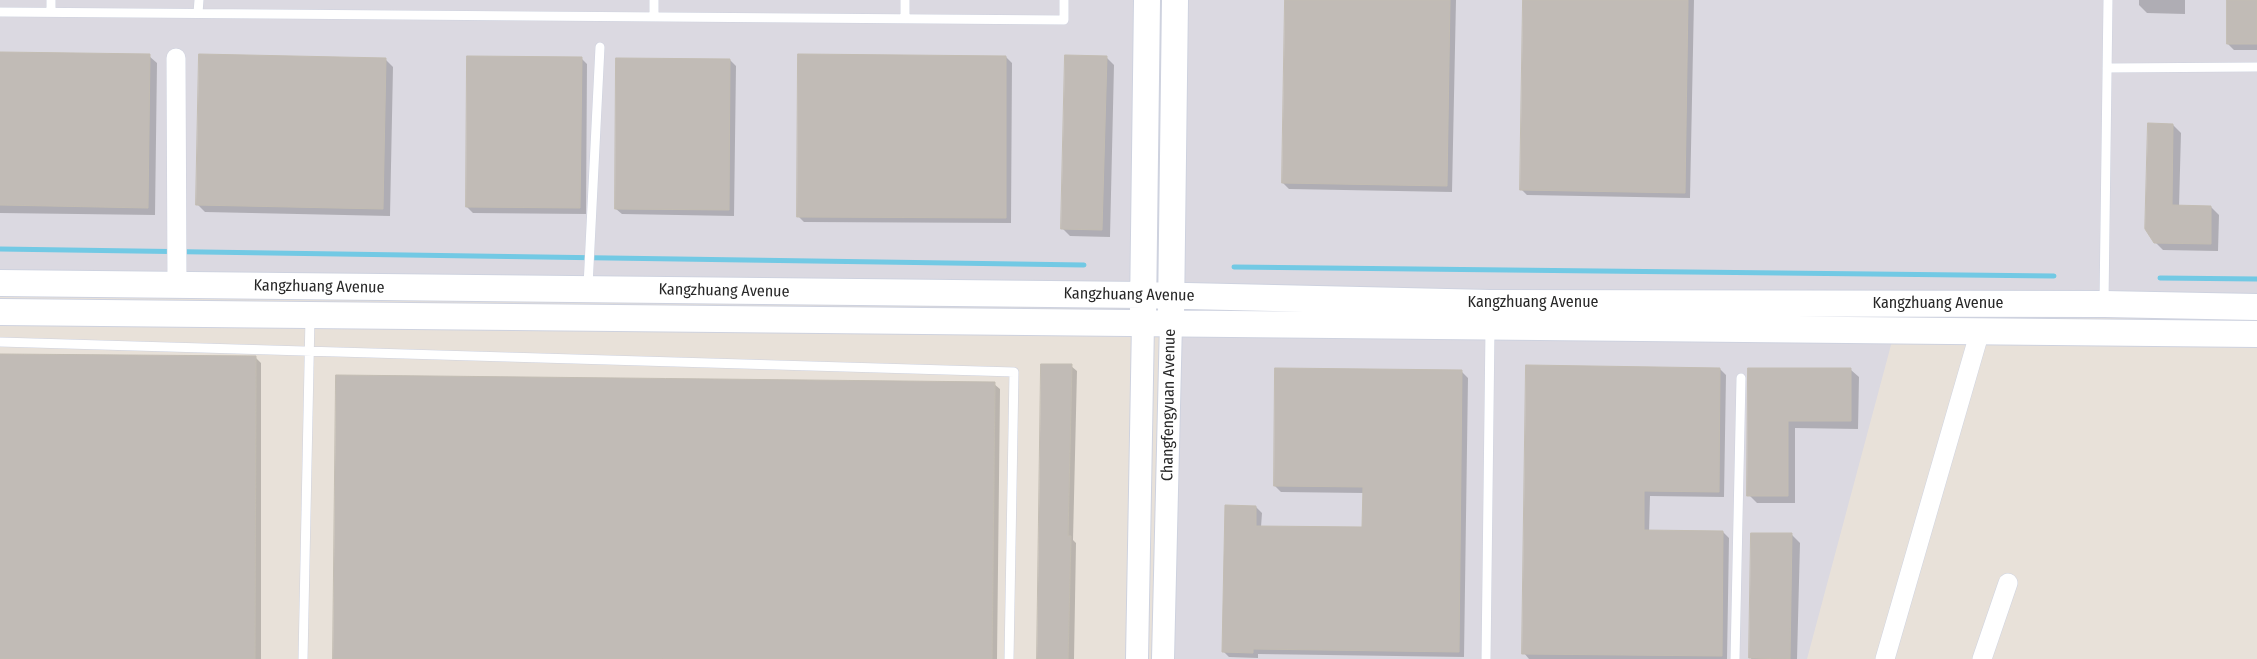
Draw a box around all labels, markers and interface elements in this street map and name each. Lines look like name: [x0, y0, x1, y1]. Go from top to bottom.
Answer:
street label: Kangzhuang Avenue: [253, 276, 385, 298]
street label: Kangzhuang Avenue: [658, 280, 790, 302]
street label: Kangzhuang Avenue: [1063, 284, 1195, 306]
street label: Kangzhuang Avenue: [1468, 293, 1598, 313]
street label: Kangzhuang Avenue: [1873, 294, 2003, 314]
street label: Changfengyuan Avenue: [1158, 329, 1180, 481]

